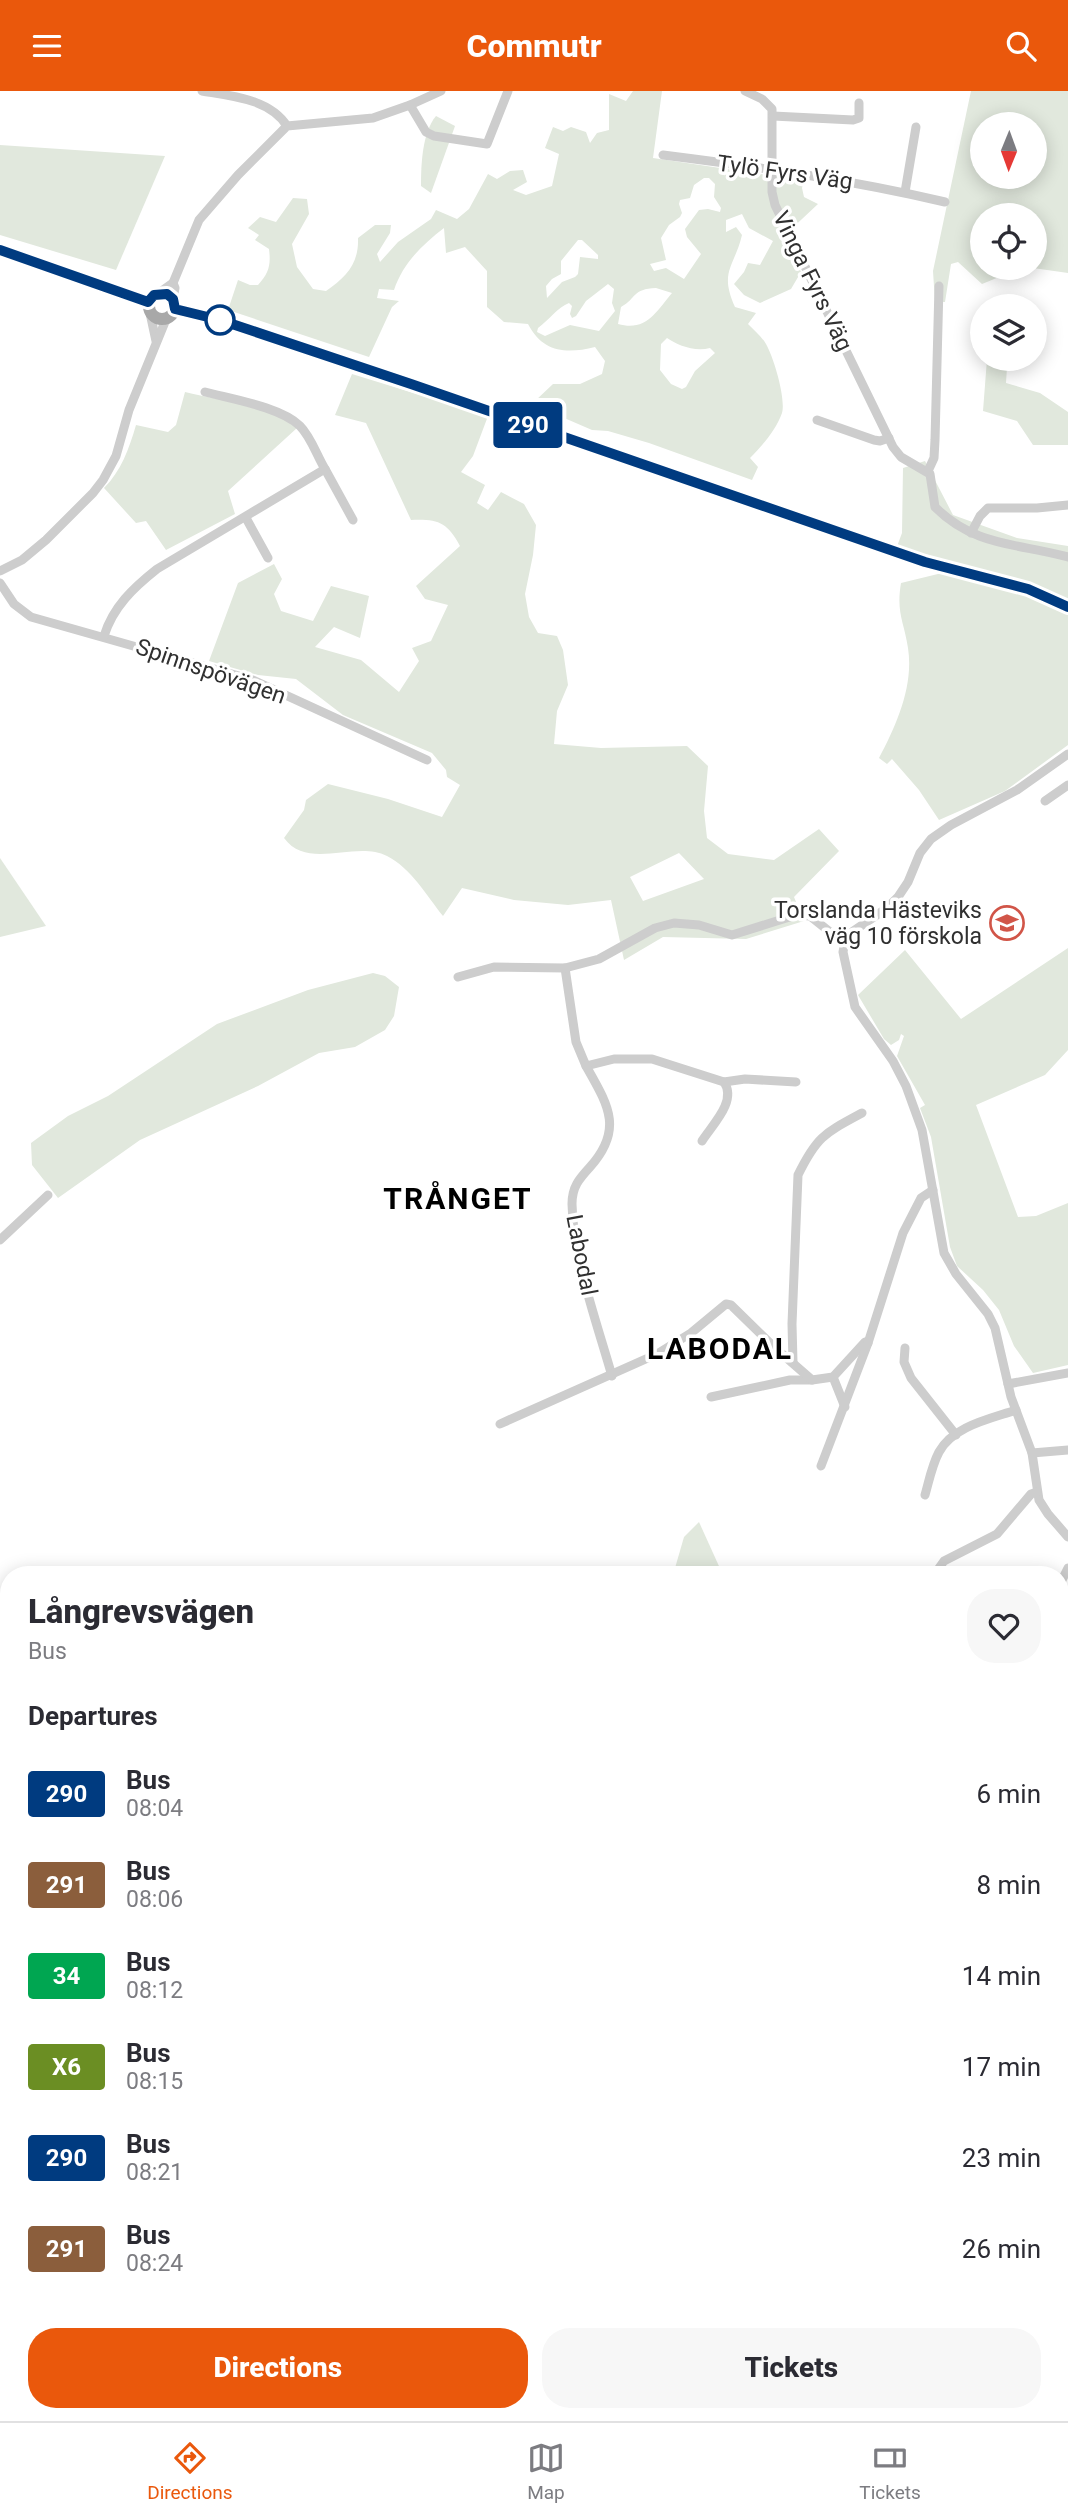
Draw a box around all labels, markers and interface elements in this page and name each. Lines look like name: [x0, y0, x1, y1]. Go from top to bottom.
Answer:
icon: menu: [28, 27, 66, 65]
text: Commutr: [466, 27, 602, 65]
icon: search: [1002, 27, 1040, 65]
north arrow: [970, 112, 1046, 189]
map controls: [970, 112, 1047, 371]
street label: Tylö Fyrs Väg: [715, 150, 854, 195]
button: locate: [970, 203, 1047, 280]
street label: Vinga Fyrs Väg: [767, 207, 858, 356]
button: layers: [970, 294, 1047, 371]
unlabelled marker: [205, 305, 235, 335]
line badge: 290: [488, 402, 568, 448]
text: 290: [507, 411, 549, 439]
street label: Spinnspövägen: [132, 633, 289, 710]
place label: Torslanda Hästeviks väg 10 förskola: [774, 897, 982, 950]
school or university icon: Torslanda Hästeviks väg 10 förskola: [988, 904, 1026, 942]
district label: TRÅNGET: [383, 1180, 533, 1216]
street label: Labodal: [560, 1212, 603, 1298]
district label: LABODAL: [647, 1331, 793, 1366]
button: heart: [967, 1589, 1041, 1663]
text: Långrevsvägen: [28, 1592, 254, 1631]
text: Bus: [28, 1638, 67, 1665]
text: Departures: [28, 1701, 158, 1731]
text: Bus: [126, 1765, 171, 1795]
text: 6 min: [976, 1779, 1041, 1809]
text: 290: [46, 1780, 87, 1808]
text: 08:04: [126, 1795, 183, 1822]
text: Bus: [126, 1856, 171, 1886]
text: 8 min: [976, 1870, 1041, 1900]
text: 291: [46, 1871, 87, 1899]
text: 08:06: [126, 1886, 183, 1913]
text: Bus: [126, 1947, 171, 1977]
text: 14 min: [962, 1961, 1041, 1991]
text: 34: [53, 1962, 80, 1990]
text: 08:12: [126, 1977, 183, 2004]
text: Bus: [126, 2038, 171, 2068]
text: 17 min: [962, 2052, 1041, 2082]
text: X6: [52, 2053, 81, 2081]
text: 08:15: [126, 2068, 183, 2095]
text: Bus: [126, 2129, 171, 2159]
text: 23 min: [962, 2143, 1041, 2173]
text: 290: [46, 2144, 87, 2172]
text: 08:21: [126, 2159, 183, 2186]
text: Bus: [126, 2220, 171, 2250]
text: 26 min: [962, 2234, 1041, 2264]
text: 291: [46, 2235, 87, 2263]
text: 08:24: [126, 2250, 183, 2277]
button: Directions: [28, 2328, 528, 2408]
button: Tickets: [542, 2328, 1041, 2408]
tab: Directions: [147, 2439, 233, 2504]
tab: Map: [527, 2439, 565, 2504]
tab: Tickets: [859, 2439, 921, 2504]

